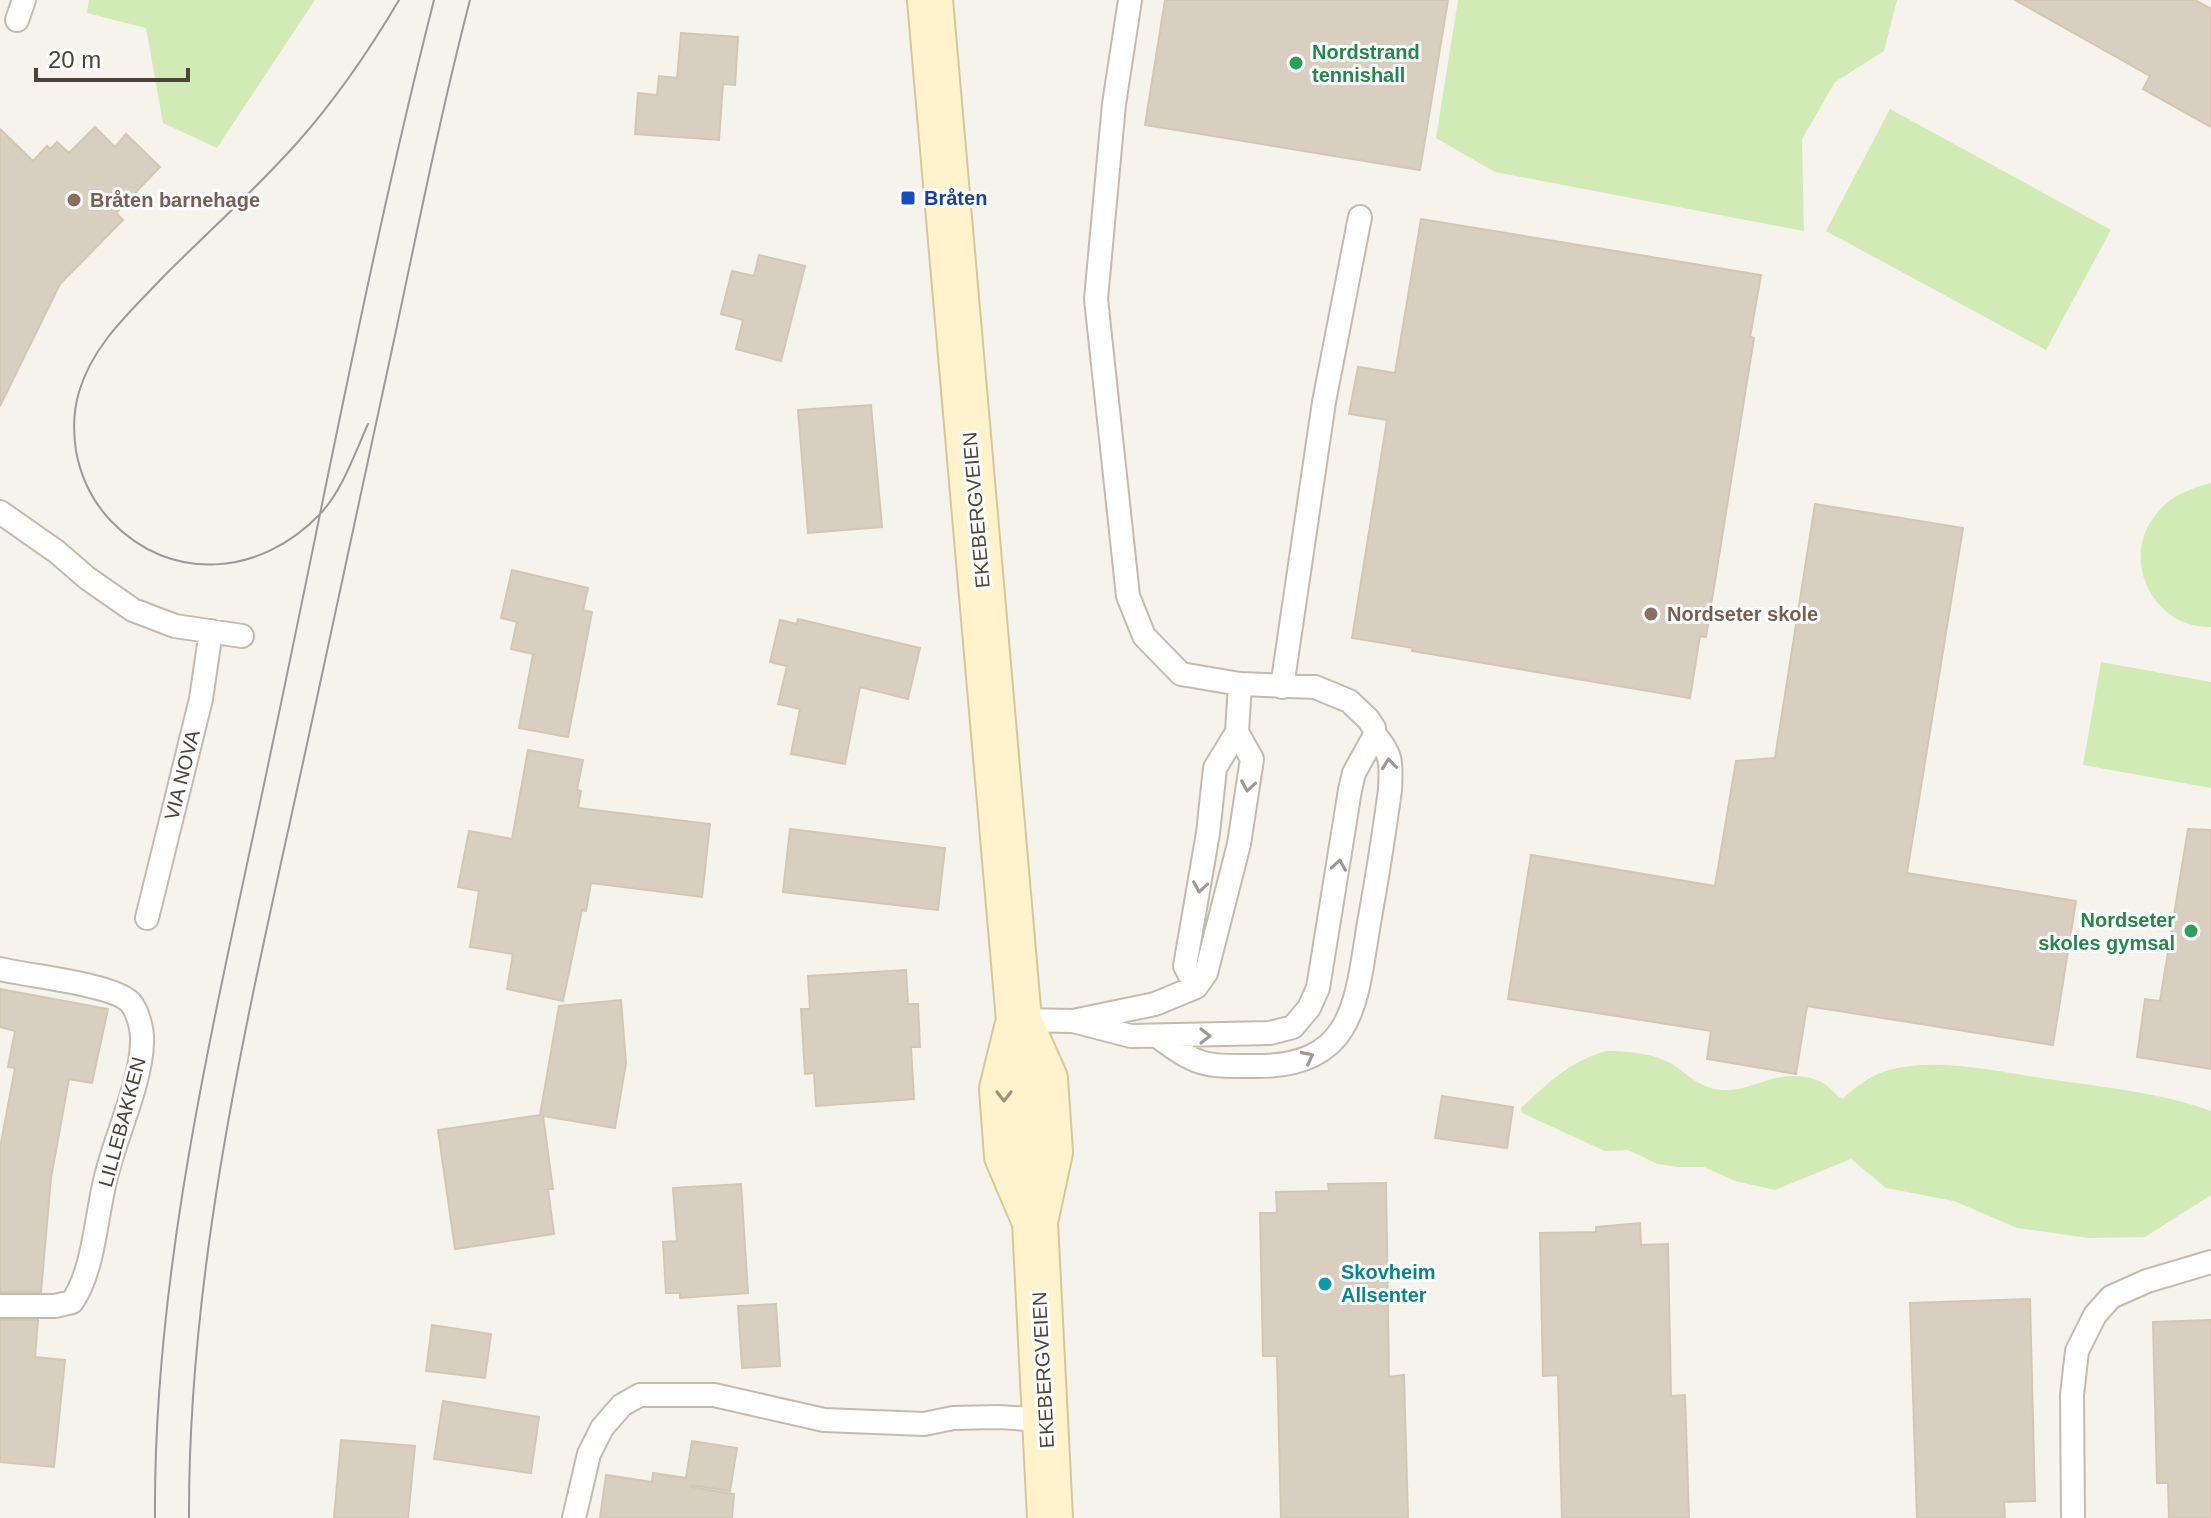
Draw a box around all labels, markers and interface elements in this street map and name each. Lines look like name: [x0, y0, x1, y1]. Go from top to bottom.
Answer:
scale bar: [36, 32, 188, 82]
place label: Nordstrand tennishall: [1312, 41, 1420, 86]
text: 20 m: [48, 46, 101, 73]
marker: Nordstrand tennishall: [1287, 54, 1305, 72]
place label: Bråten: [924, 187, 987, 209]
place label: Bråten barnehage: [90, 189, 260, 211]
marker: Bråten: [899, 189, 917, 207]
marker: Bråten barnehage: [65, 191, 83, 209]
street label: EKEBERGVEIEN: [958, 431, 994, 589]
place label: Nordseter skole: [1667, 603, 1818, 625]
marker: Nordseter skole: [1642, 605, 1660, 623]
street label: VIA NOVA: [160, 727, 204, 822]
one-way arrow: [1381, 758, 1398, 771]
one-way arrow: [1240, 779, 1257, 792]
one-way arrow: [1330, 858, 1347, 872]
one-way arrow: [1192, 880, 1209, 894]
place label: Nordseter skoles gymsal: [2038, 909, 2175, 954]
marker: Nordseter skoles gymsal: [2182, 922, 2200, 940]
one-way arrow: [1199, 1027, 1212, 1045]
one-way arrow: [1300, 1051, 1314, 1067]
street label: LILLEBAKKEN: [94, 1055, 150, 1189]
one-way arrow: [995, 1090, 1013, 1103]
place label: Skovheim Allsenter: [1341, 1261, 1435, 1306]
marker: Skovheim Allsenter: [1316, 1275, 1334, 1293]
street label: EKEBERGVEIEN: [1028, 1291, 1058, 1449]

